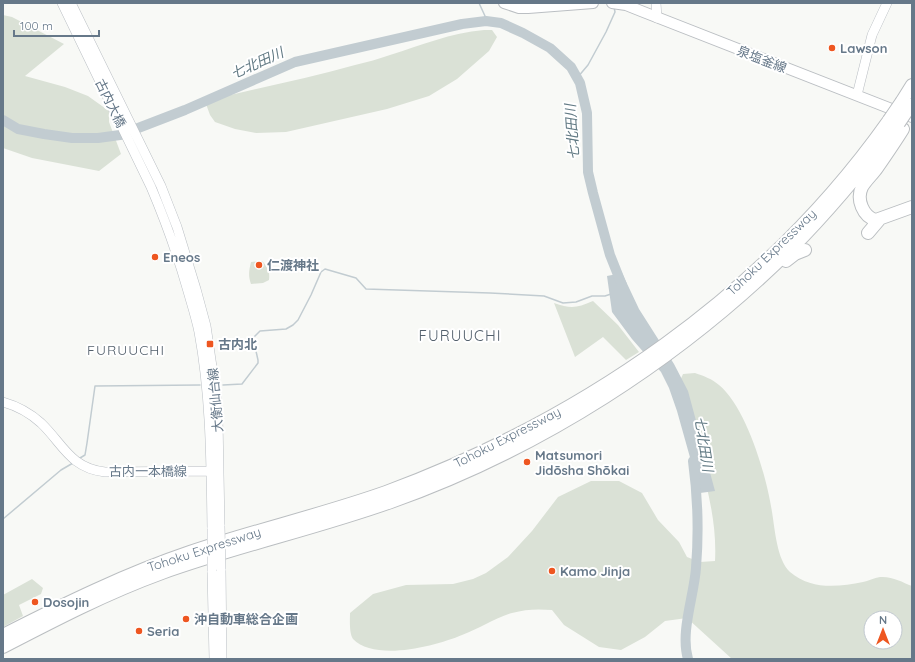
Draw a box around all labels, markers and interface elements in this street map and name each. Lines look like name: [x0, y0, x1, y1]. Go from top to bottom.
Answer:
scale bar: [14, 12, 99, 38]
text: 100 m: [20, 18, 53, 33]
place label: Lawson: [840, 40, 887, 56]
street label: 泉塩釜線: [735, 42, 789, 76]
water label: 七北田川: [228, 43, 288, 83]
marker: Lawson: [827, 43, 837, 53]
street label: 古内大橋: [92, 76, 130, 130]
water label: 七北田川: [561, 101, 583, 161]
street label: Tohoku Expressway: [723, 205, 819, 299]
place label: Eneos: [163, 249, 200, 265]
marker: Eneos: [150, 252, 160, 262]
place label: 仁渡神社: [267, 257, 319, 273]
marker: 仁渡神社: [254, 260, 264, 270]
district label: FURUUCHI: [419, 326, 501, 345]
place label: 古内北: [218, 336, 257, 352]
marker: 古内北: [205, 339, 215, 349]
district label: FURUUCHI: [87, 341, 165, 359]
street label: 大衡仙台線: [204, 367, 226, 433]
street label: Tohoku Expressway: [451, 403, 563, 471]
water label: 七北田川: [691, 415, 718, 475]
place label: Matsumori Jidōsha Shōkai: [535, 447, 629, 478]
marker: Matsumori Jidōsha Shōkai: [522, 457, 532, 467]
street label: 古内一本橋線: [109, 463, 187, 479]
street label: Tohoku Expressway: [145, 523, 263, 575]
place label: Kamo Jinja: [560, 563, 630, 579]
marker: Kamo Jinja: [547, 566, 557, 576]
place label: Dosojin: [43, 594, 89, 610]
marker: Dosojin: [30, 597, 40, 607]
north arrow: [863, 610, 903, 650]
place label: 沖自動車総合企画: [194, 611, 298, 627]
text: N: [879, 613, 887, 627]
marker: 沖自動車総合企画: [181, 614, 191, 624]
place label: Seria: [147, 623, 179, 639]
marker: Seria: [134, 626, 144, 636]

